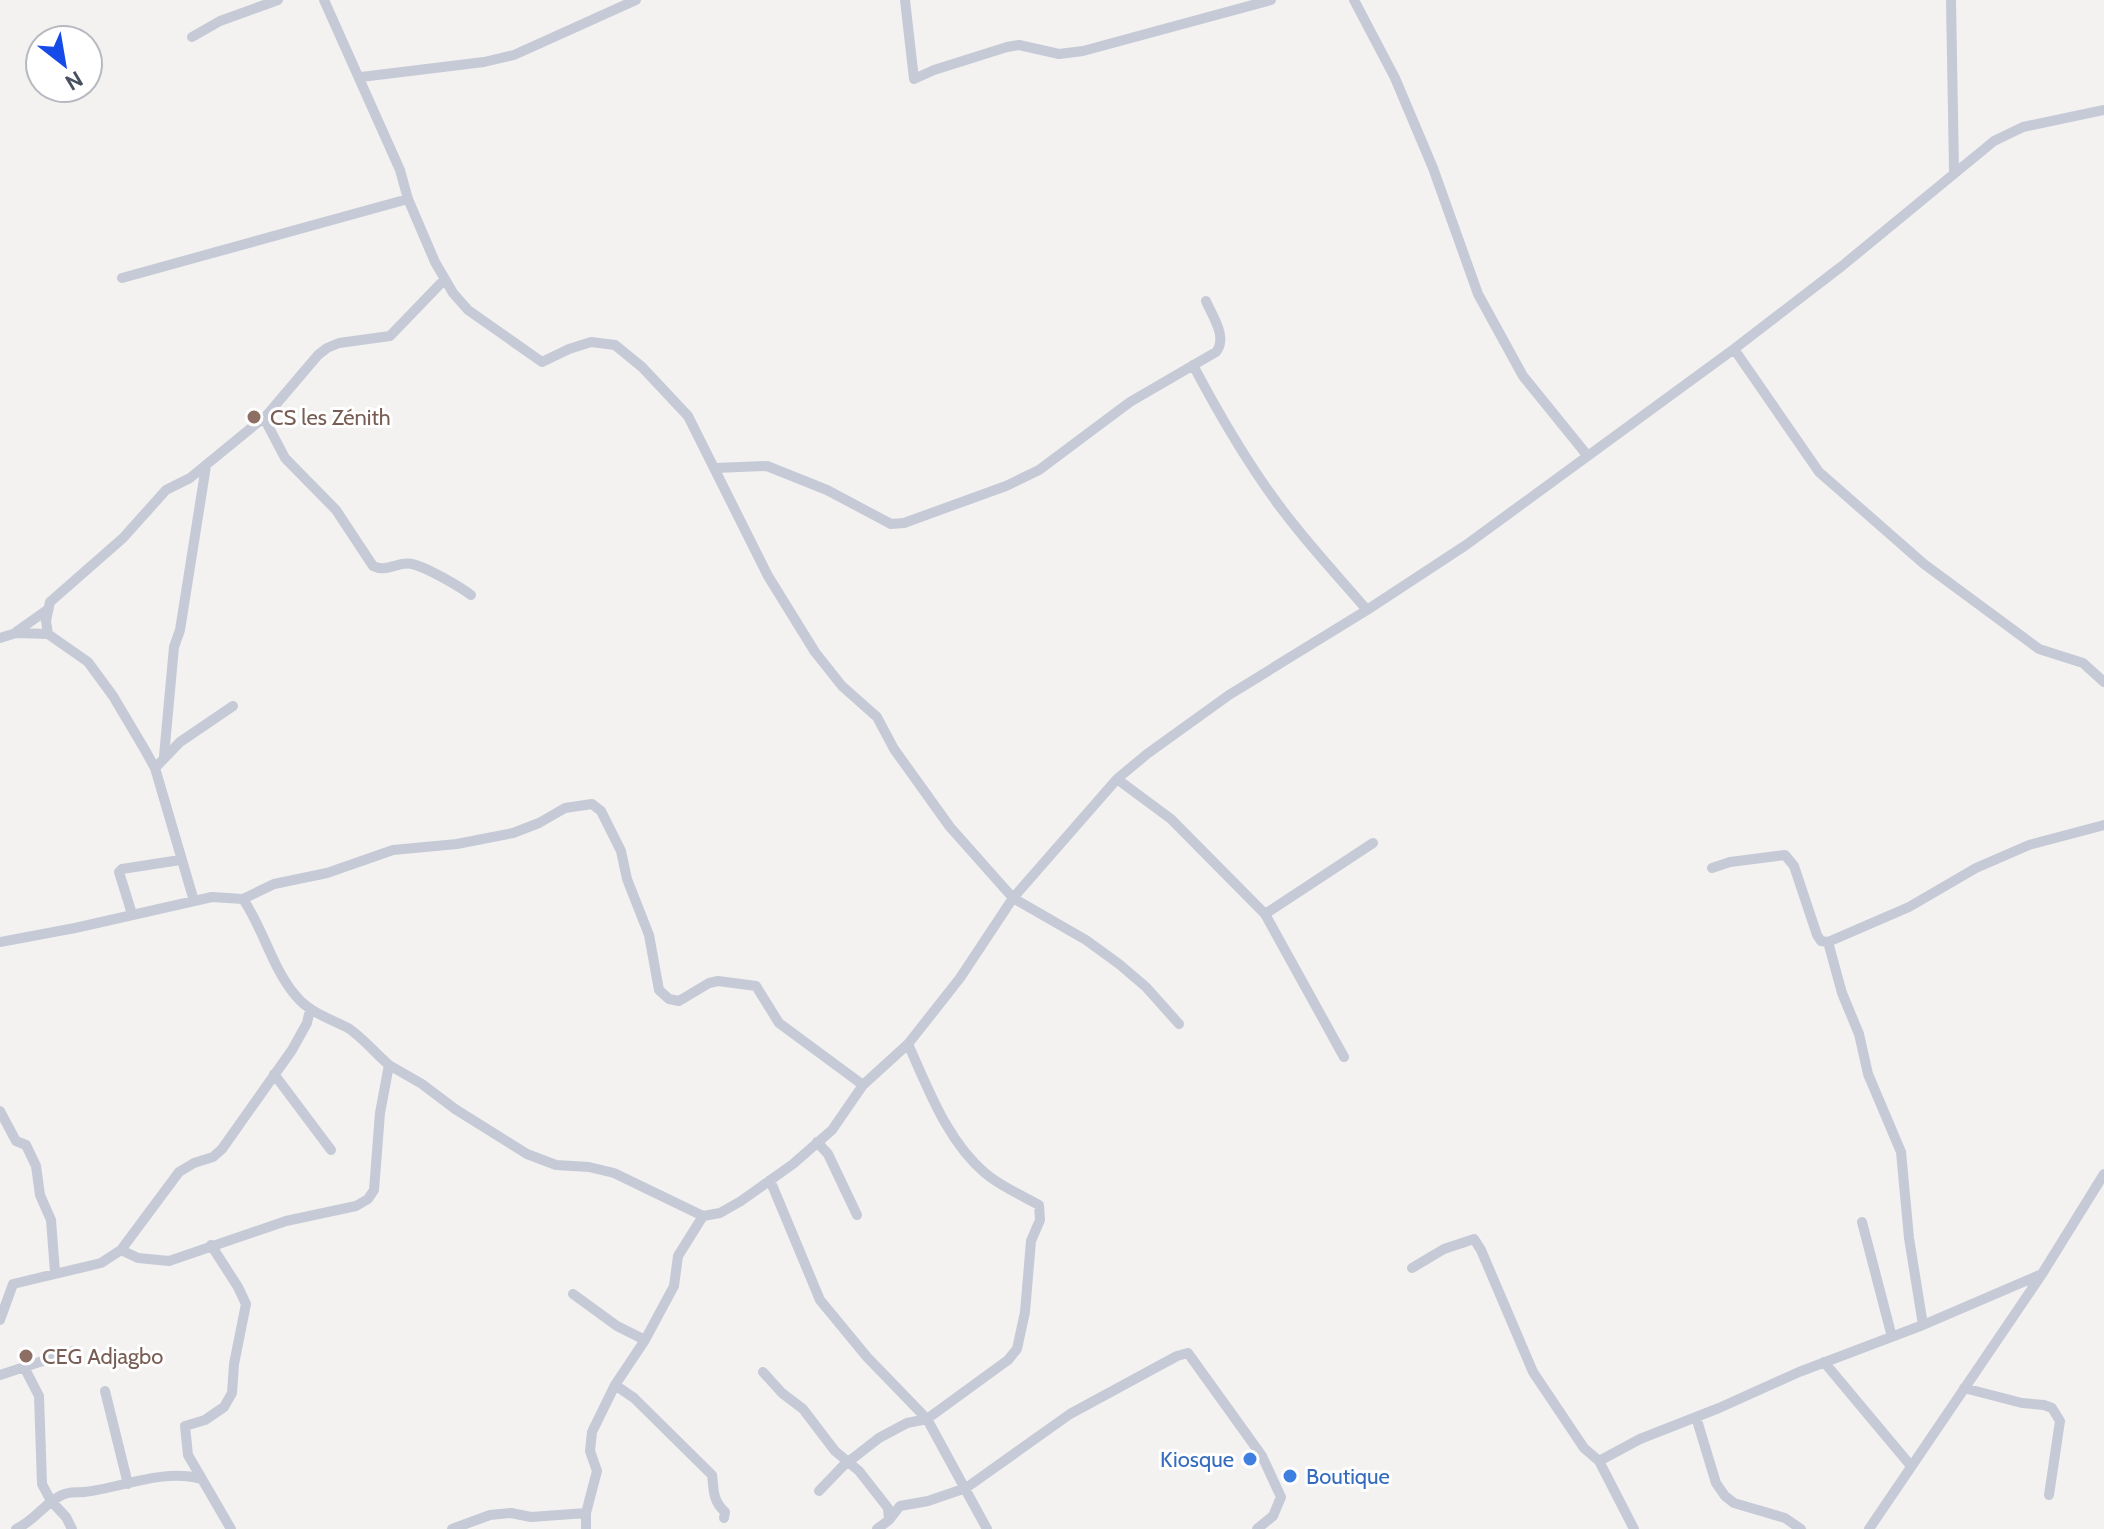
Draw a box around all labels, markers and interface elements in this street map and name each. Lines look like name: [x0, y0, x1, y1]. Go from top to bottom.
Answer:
north arrow: [24, 24, 104, 104]
text: N: [60, 65, 88, 96]
place label: CS les Zénith: [270, 404, 391, 431]
marker: CS les Zénith: [245, 408, 263, 426]
place label: CEG Adjagbo: [42, 1343, 163, 1370]
marker: CEG Adjagbo: [17, 1347, 35, 1365]
place label: Kiosque: [1160, 1446, 1234, 1473]
marker: Kiosque: [1241, 1450, 1259, 1468]
place label: Boutique: [1306, 1463, 1390, 1490]
marker: Boutique: [1281, 1467, 1299, 1485]

